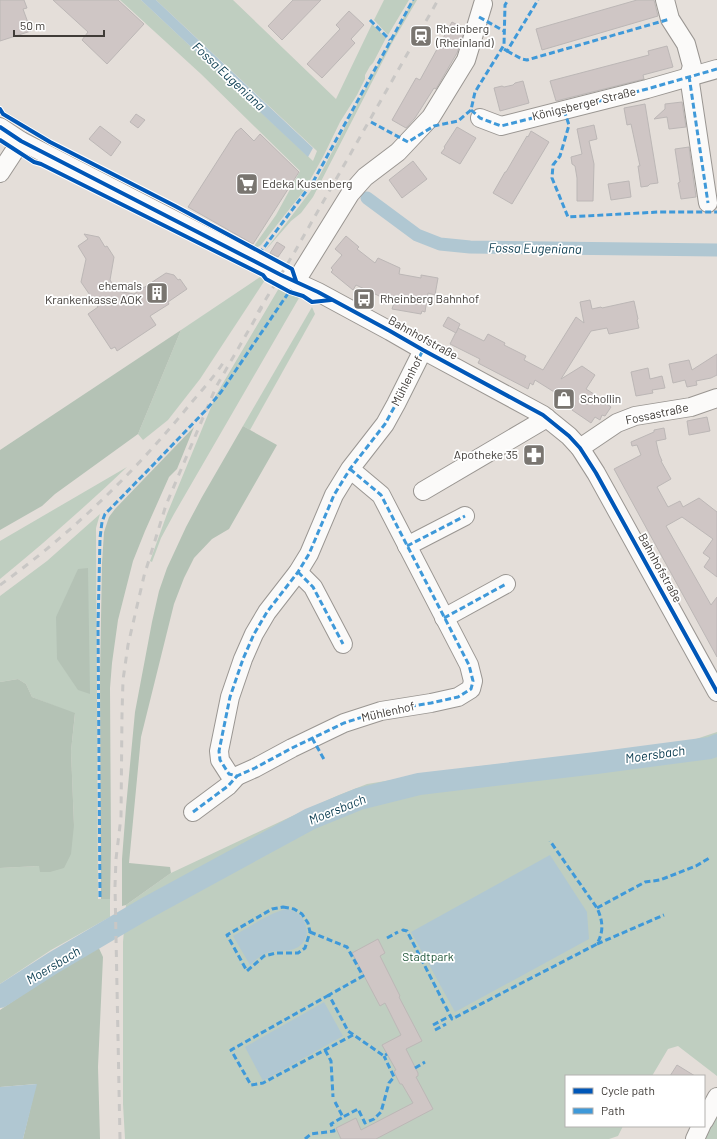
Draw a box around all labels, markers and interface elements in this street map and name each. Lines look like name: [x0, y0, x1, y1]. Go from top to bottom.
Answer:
scale bar: [14, 12, 104, 38]
text: 50 m: [20, 18, 45, 32]
place label: Rheinberg (Rheinland): [435, 21, 495, 49]
station icon: Rheinberg (Rheinland): [408, 23, 434, 49]
water label: Fossa Eugeniana: [189, 38, 269, 114]
street label: Königsberger Straße: [530, 83, 637, 123]
supermarket icon: Edeka Kusenberg: [234, 171, 260, 197]
place label: Edeka Kusenberg: [262, 176, 353, 190]
water label: Fossa Eugeniana: [488, 239, 582, 257]
place label: ehemals Krankenkasse AOK: [45, 278, 143, 306]
building icon: ehemals Krankenkasse AOK: [144, 280, 170, 306]
bus stop icon: Rheinberg Bahnhof: [351, 286, 377, 312]
place label: Rheinberg Bahnhof: [380, 291, 479, 305]
street label: Bahnhofstraße: [386, 312, 461, 362]
street label: Mühlenhof: [388, 353, 425, 408]
shop icon: Schollin: [551, 386, 577, 412]
place label: Schollin: [580, 391, 621, 405]
street label: Fossastraße: [624, 400, 690, 427]
pharmacy icon: Apotheke 35: [521, 442, 547, 468]
place label: Apotheke 35: [454, 447, 518, 461]
street label: Bahnhofstraße: [636, 530, 686, 605]
street label: Mühlenhof: [360, 698, 416, 724]
water label: Moersbach: [624, 742, 686, 766]
water label: Moersbach: [306, 790, 368, 828]
water label: Moersbach: [23, 943, 83, 987]
park label: Stadtpark: [402, 949, 454, 963]
legend: [565, 1075, 705, 1127]
text: Cycle path: [601, 1083, 655, 1097]
text: Path: [601, 1103, 625, 1117]

